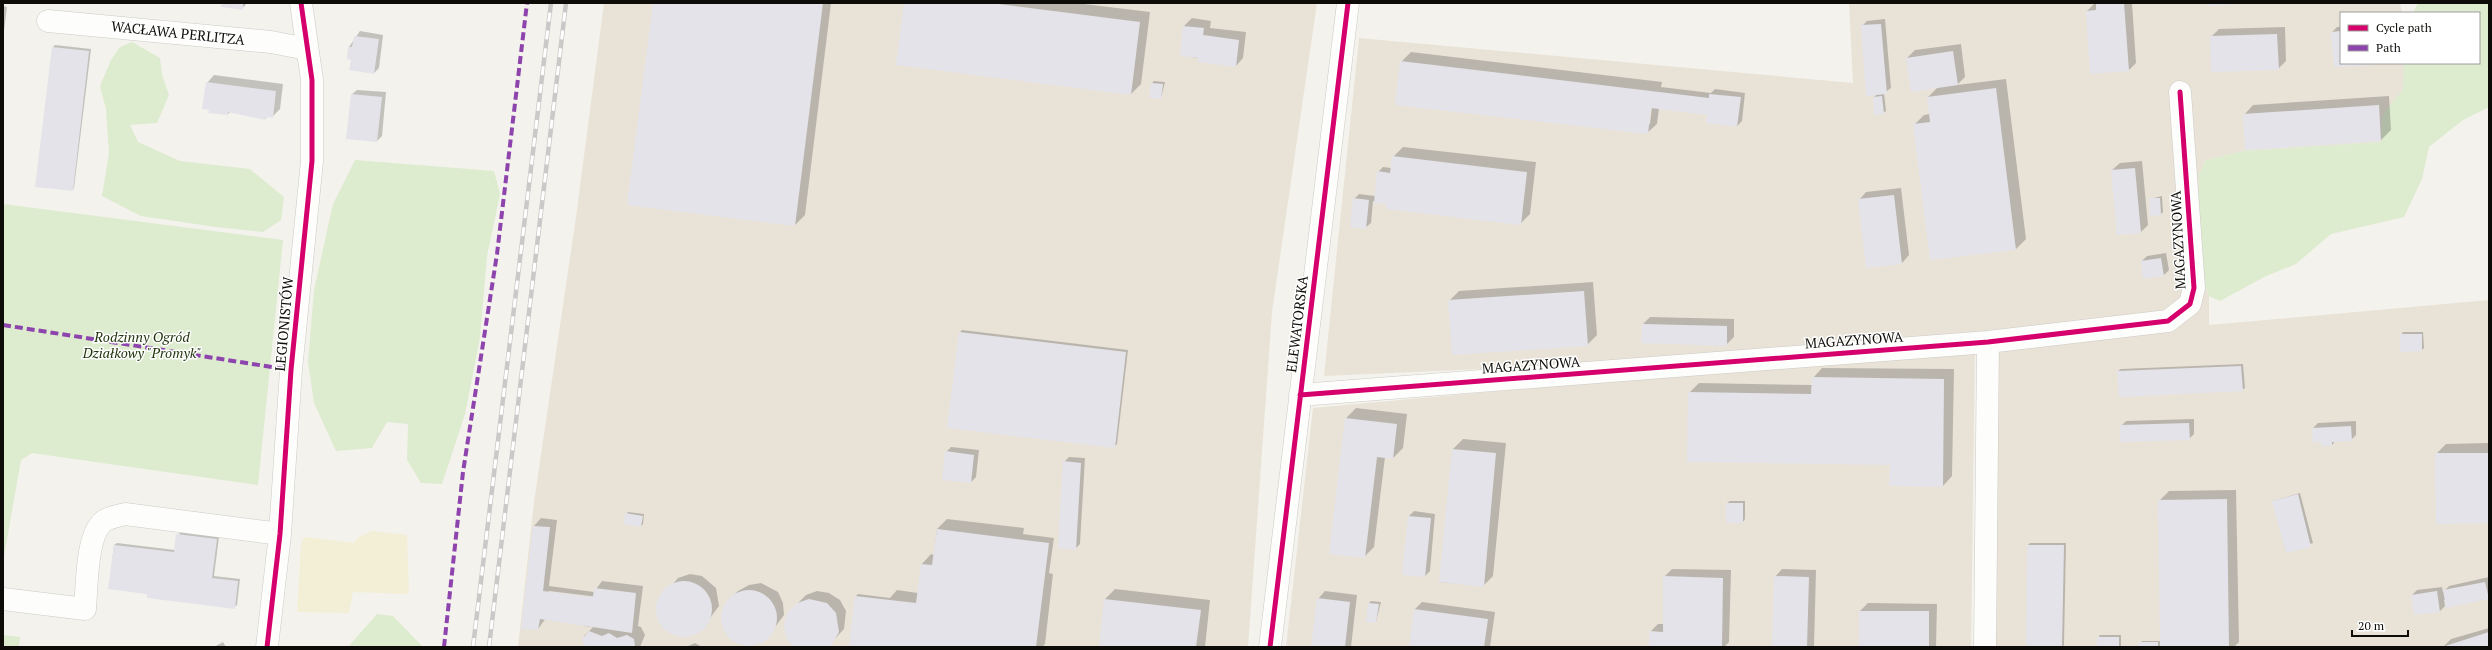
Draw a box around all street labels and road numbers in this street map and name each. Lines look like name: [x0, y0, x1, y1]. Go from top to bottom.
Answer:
street label: WACŁAWA PERLITZA: [110, 16, 246, 49]
street label: MAGAZYNOWA: [2165, 190, 2190, 290]
street label: ELEWATORSKA: [1281, 274, 1312, 374]
street label: LEGIONISTÓW: [270, 275, 297, 372]
street label: MAGAZYNOWA: [1804, 327, 1904, 352]
street label: MAGAZYNOWA: [1481, 352, 1581, 377]

